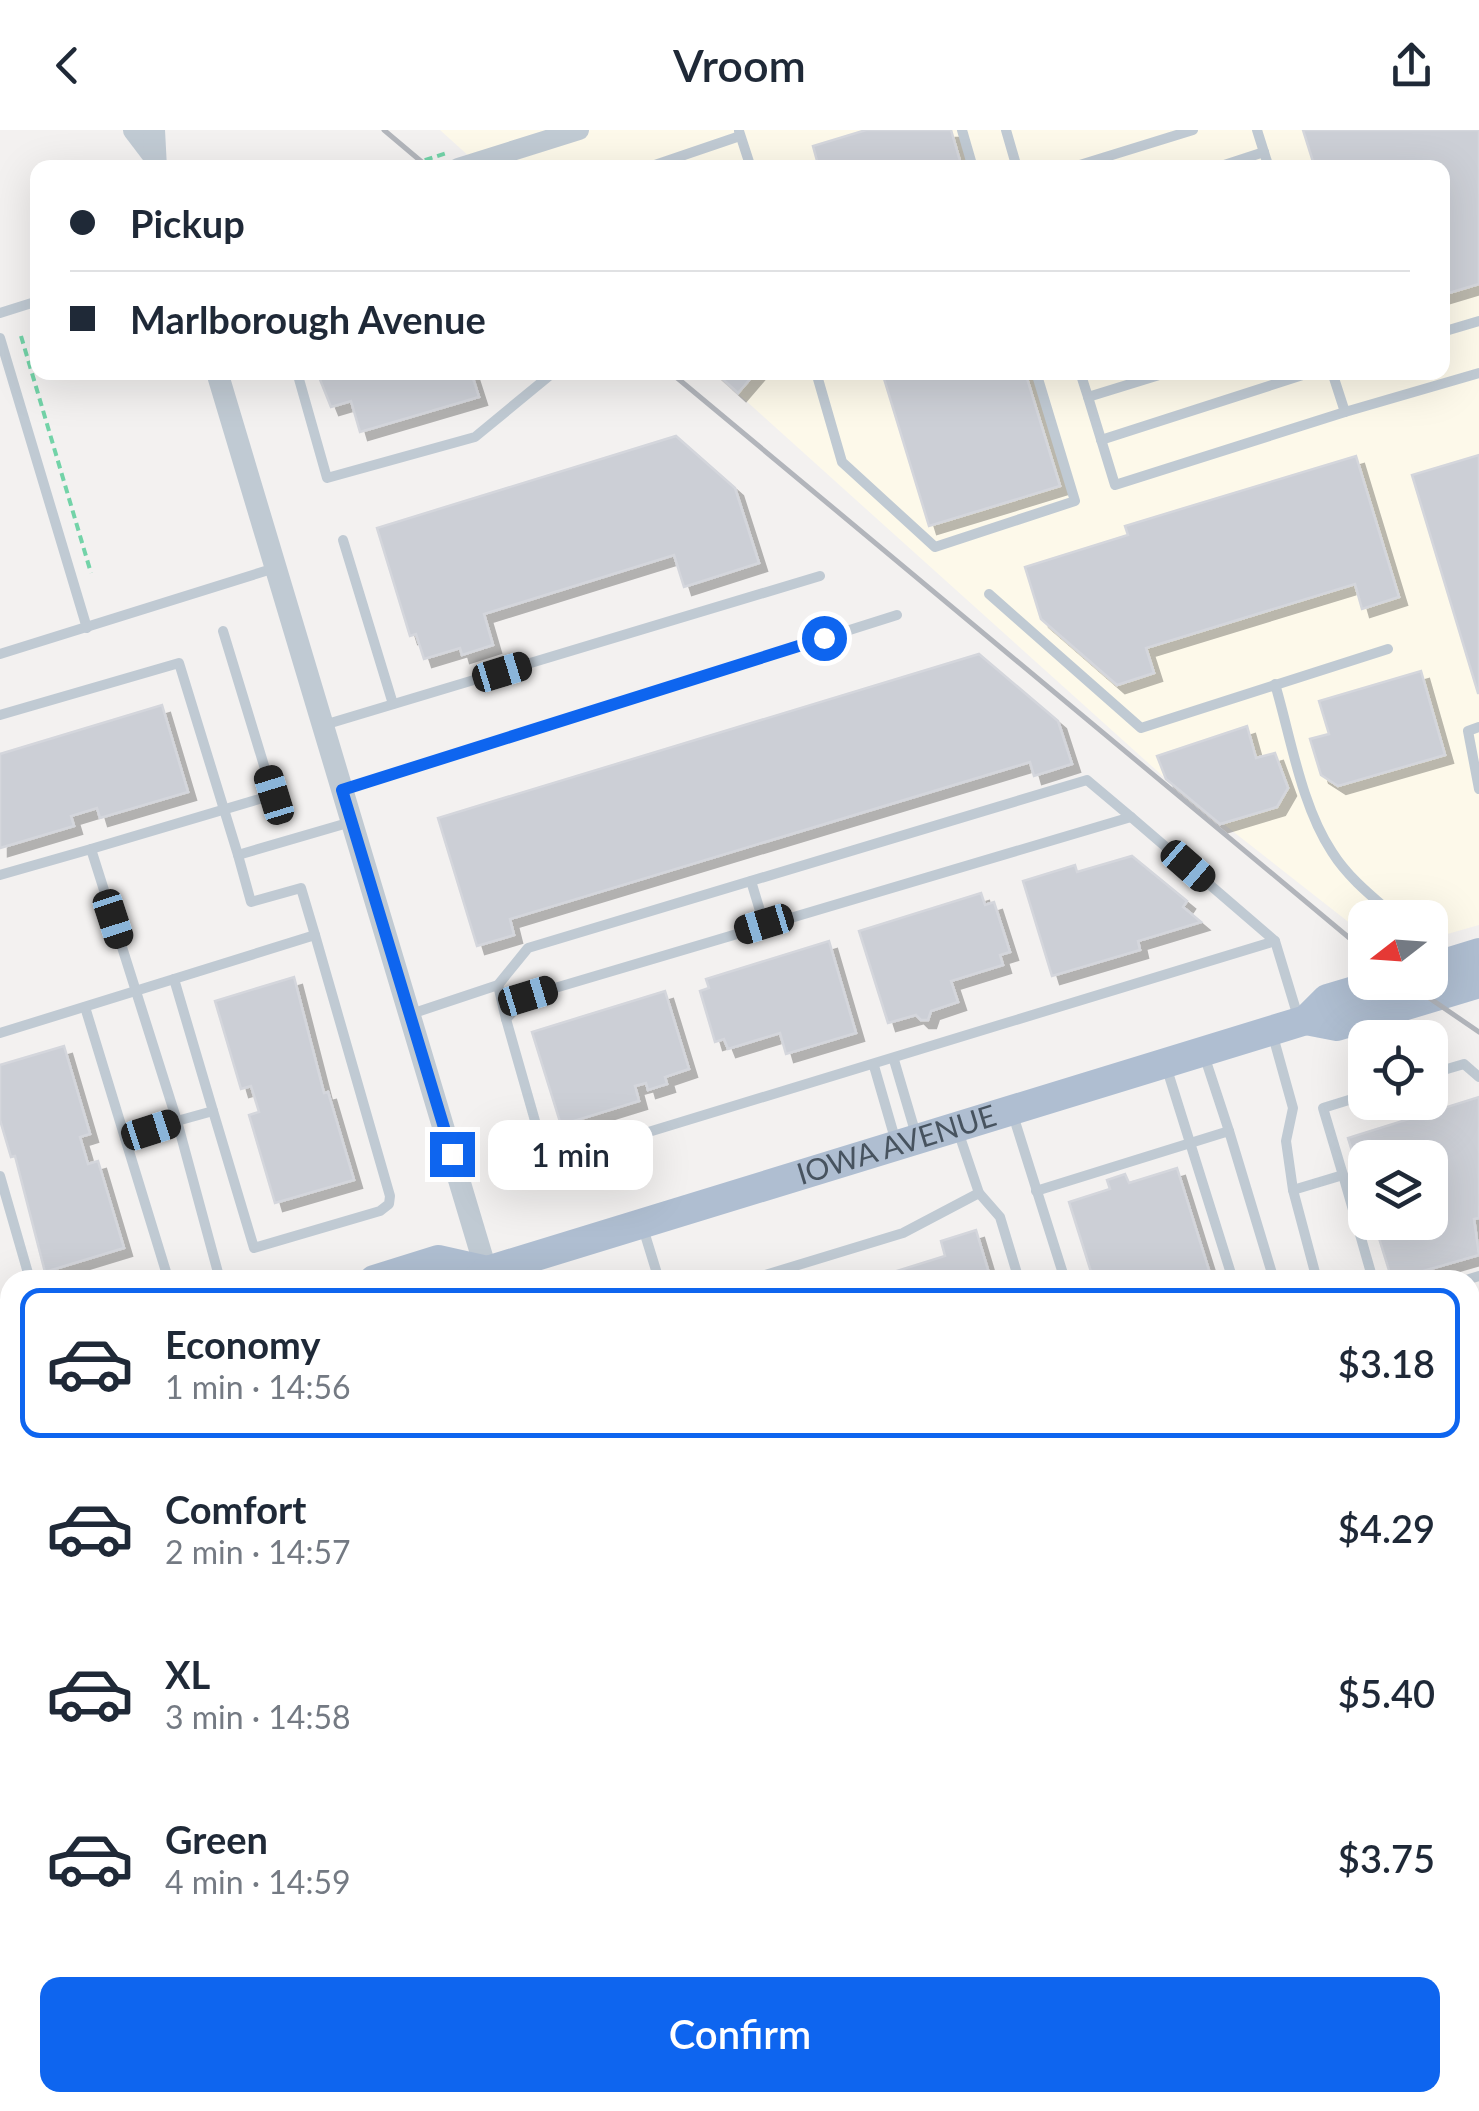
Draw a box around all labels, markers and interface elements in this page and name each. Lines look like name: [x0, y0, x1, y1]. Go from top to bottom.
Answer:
icon: back: [40, 38, 95, 93]
text: Vroom: [673, 38, 806, 92]
icon: share: [1384, 38, 1439, 93]
text: Pickup: [130, 200, 245, 246]
text: Marlborough Avenue: [130, 296, 486, 342]
route start: [802, 616, 847, 661]
car: [469, 649, 535, 695]
car: [251, 762, 297, 828]
car: [1156, 835, 1220, 897]
car: [89, 886, 137, 952]
north arrow: [1348, 900, 1448, 1000]
map controls: [1348, 900, 1448, 1240]
car: [731, 901, 797, 947]
car: [495, 973, 561, 1019]
button: locate: [1348, 1020, 1448, 1120]
street label: IOWA AVENUE: [792, 1096, 1000, 1191]
car: [118, 1106, 184, 1154]
callout: 1 min: [487, 1119, 652, 1189]
route end: [430, 1132, 475, 1177]
text: 1 min: [531, 1135, 610, 1174]
button: layers: [1348, 1140, 1448, 1240]
icon: car: [45, 1318, 135, 1408]
text: Economy: [165, 1321, 320, 1367]
text: $3.18: [1338, 1340, 1435, 1386]
text: 1 min · 14:56: [165, 1367, 351, 1406]
icon: car: [45, 1483, 135, 1573]
text: Comfort: [165, 1486, 306, 1532]
text: $4.29: [1338, 1505, 1435, 1551]
text: 2 min · 14:57: [165, 1532, 351, 1571]
icon: car: [45, 1648, 135, 1738]
text: XL: [165, 1651, 210, 1697]
text: $5.40: [1338, 1670, 1435, 1716]
text: 3 min · 14:58: [165, 1697, 351, 1736]
icon: car: [45, 1813, 135, 1903]
text: Green: [165, 1816, 268, 1862]
text: $3.75: [1338, 1835, 1435, 1881]
text: 4 min · 14:59: [165, 1862, 351, 1901]
button: Confirm: [40, 1977, 1440, 2092]

